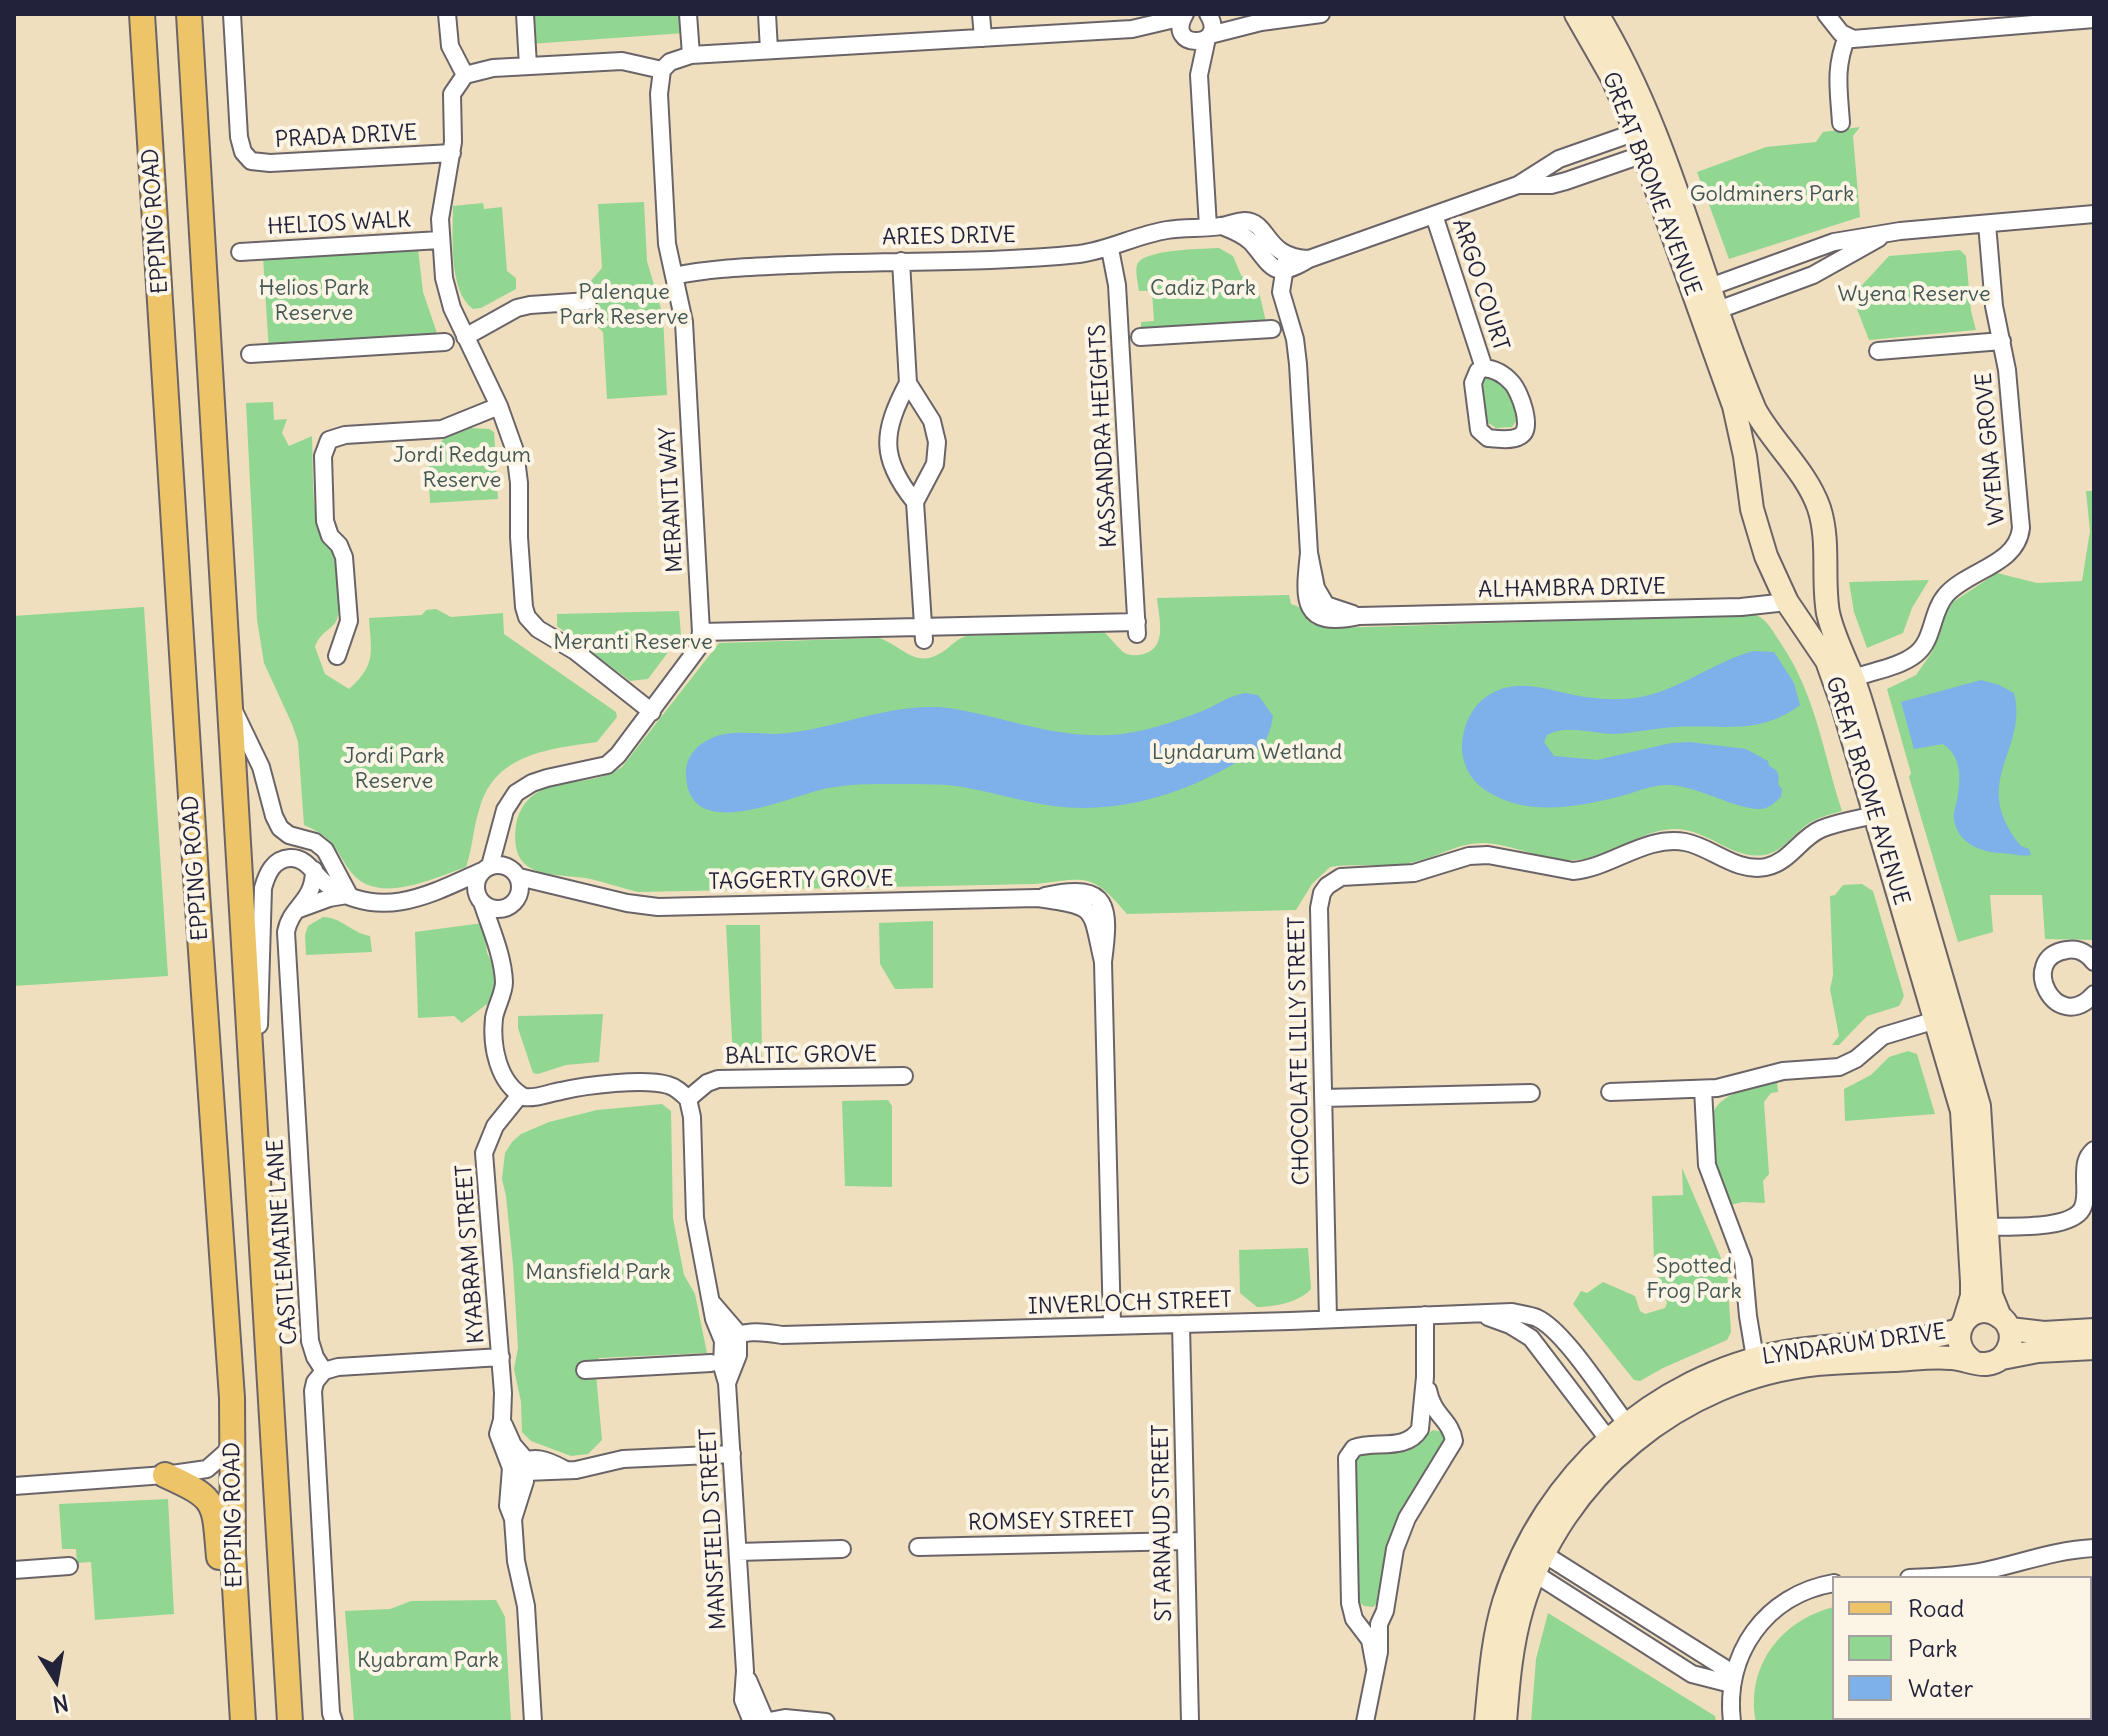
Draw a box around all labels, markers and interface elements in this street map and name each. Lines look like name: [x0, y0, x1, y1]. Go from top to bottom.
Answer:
street label: GREAT BROME AVENUE: [1596, 69, 1706, 299]
street label: PRADA DRIVE: [274, 120, 418, 154]
street label: EPPING ROAD: [138, 147, 174, 295]
park label: Goldminers Park: [1690, 182, 1854, 208]
street label: HELIOS WALK: [267, 207, 411, 241]
street label: ARGO COURT: [1446, 216, 1514, 354]
street label: ARIES DRIVE: [882, 223, 1016, 251]
park label: Helios Park Reserve: [259, 276, 369, 328]
park label: Cadiz Park: [1150, 276, 1256, 302]
park label: Palenque Park Reserve: [559, 280, 689, 332]
park label: Wyena Reserve: [1837, 282, 1991, 308]
street label: KASSANDRA HEIGHTS: [1085, 324, 1123, 548]
street label: WYENA GROVE: [1971, 372, 2011, 526]
street label: MERANTI WAY: [655, 427, 689, 573]
park label: Jordi Redgum Reserve: [393, 443, 531, 494]
street label: ALHAMBRA DRIVE: [1478, 574, 1666, 604]
park label: Meranti Reserve: [553, 630, 713, 656]
street label: GREAT BROME AVENUE: [1820, 674, 1914, 908]
park label: Lyndarum Wetland: [1152, 740, 1342, 766]
park label: Jordi Park Reserve: [344, 744, 444, 796]
street label: EPPING ROAD: [178, 794, 214, 942]
street label: TAGGERTY GROVE: [708, 866, 894, 896]
street label: CHOCOLATE LILLY STREET: [1284, 916, 1316, 1186]
street label: BALTIC GROVE: [725, 1041, 877, 1071]
street label: CASTLEMAINE LANE: [263, 1138, 303, 1346]
street label: KYABRAM STREET: [452, 1163, 490, 1345]
park label: Spotted Frog Park: [1646, 1254, 1742, 1306]
park label: Mansfield Park: [525, 1260, 671, 1286]
street label: INVERLOCH STREET: [1028, 1287, 1232, 1321]
street label: LYNDARUM DRIVE: [1760, 1319, 1948, 1371]
street label: ST ARNAUD STREET: [1148, 1424, 1178, 1622]
street label: MANSFIELD STREET: [696, 1427, 732, 1631]
street label: EPPING ROAD: [220, 1442, 248, 1588]
street label: ROMSEY STREET: [968, 1507, 1134, 1537]
legend: [1832, 1576, 2092, 1720]
text: Road: [1908, 1593, 1964, 1623]
text: Park: [1908, 1633, 1958, 1663]
north arrow: [16, 1640, 96, 1720]
park label: Kyabram Park: [357, 1648, 499, 1674]
text: Water: [1908, 1673, 1973, 1703]
text: N: [50, 1688, 71, 1719]

